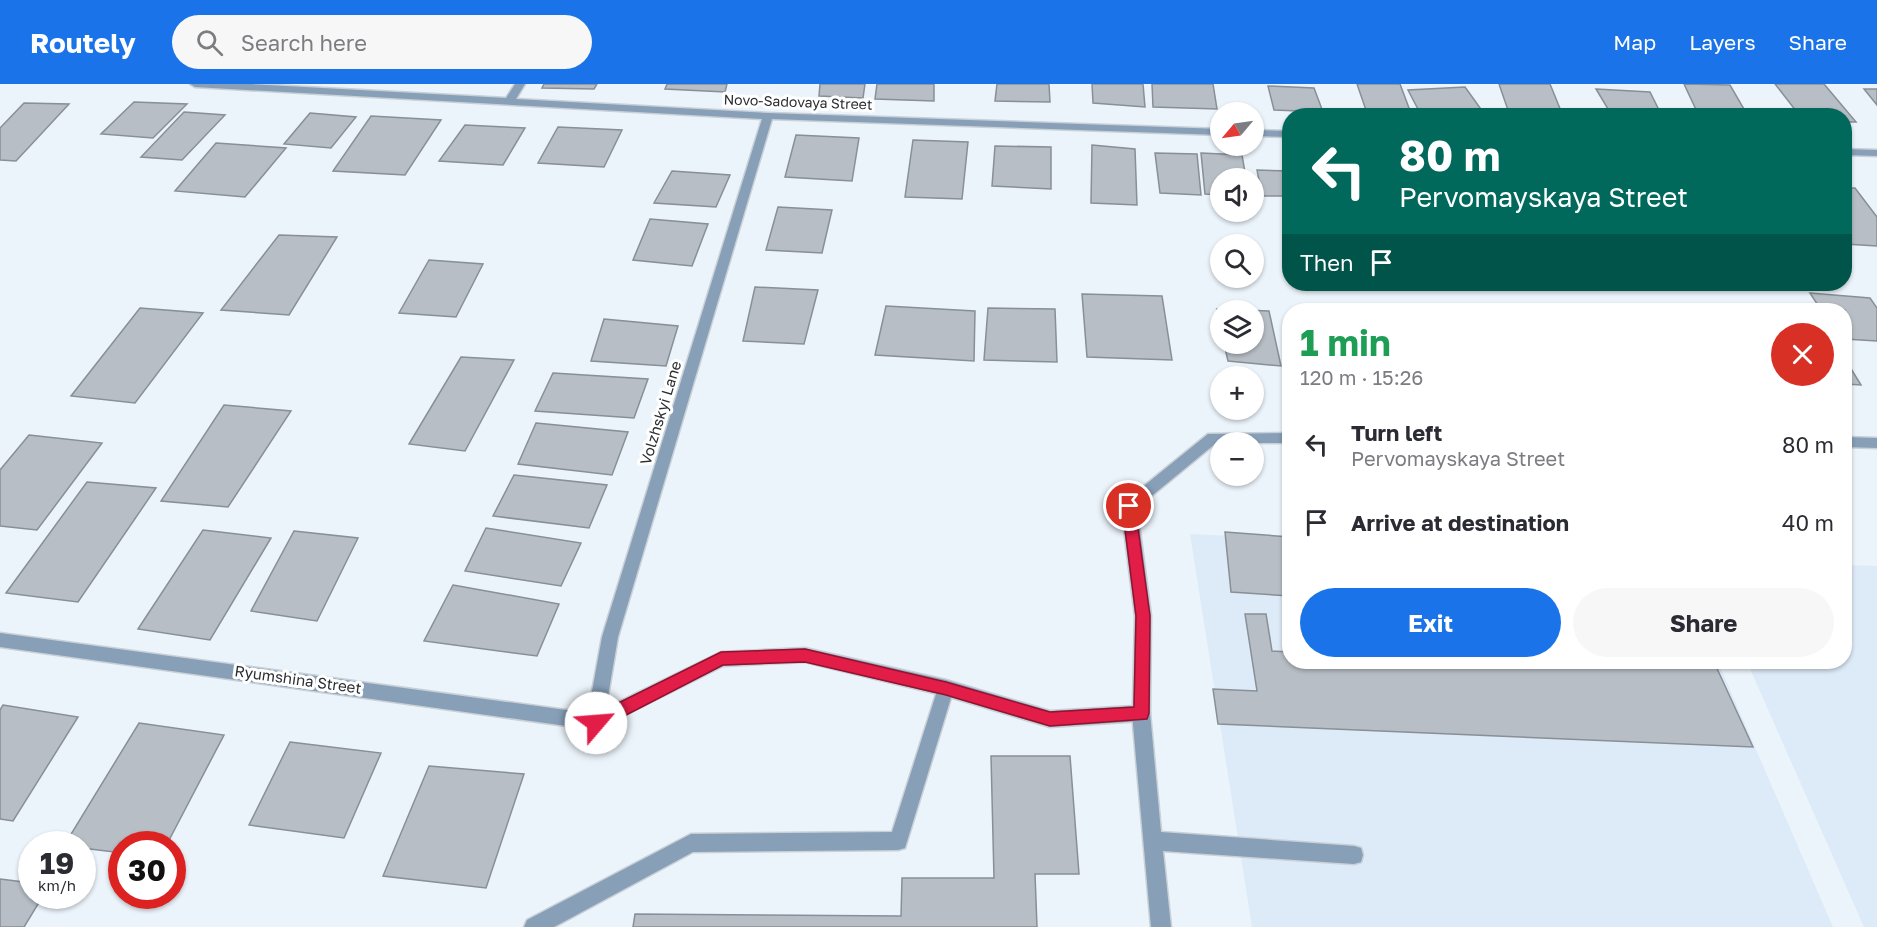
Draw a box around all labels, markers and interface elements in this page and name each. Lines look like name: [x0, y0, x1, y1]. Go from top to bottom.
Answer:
search box: [172, 15, 592, 69]
text: Routely: [30, 26, 136, 59]
icon: search: [193, 26, 226, 59]
text: Search here: [241, 29, 367, 56]
text: Map: [1613, 29, 1656, 55]
text: Layers: [1689, 29, 1756, 55]
text: Share: [1789, 29, 1847, 55]
street label: Novo-Sadovaya Street: [723, 90, 873, 113]
north arrow: [1210, 102, 1264, 156]
map controls: [1210, 102, 1264, 486]
text: 80 m: [1399, 130, 1500, 180]
icon: left: [1300, 132, 1378, 210]
button: sound: [1210, 168, 1264, 222]
text: Pervomayskaya Street: [1399, 181, 1688, 213]
button: search: [1210, 234, 1264, 288]
icon: arrive: [1365, 246, 1398, 279]
text: Then: [1300, 249, 1353, 276]
button: layers: [1210, 300, 1264, 354]
text: 1 min: [1300, 321, 1391, 364]
button: close: [1771, 323, 1834, 386]
street label: Volzhskyi Lane: [636, 358, 684, 467]
text: 120 m · 15:26: [1300, 365, 1423, 389]
button: +: [1210, 366, 1264, 420]
text: Turn left: [1351, 419, 1442, 446]
icon: left: [1300, 428, 1333, 461]
text: 80 m: [1782, 431, 1834, 458]
button: −: [1210, 432, 1264, 486]
text: Pervomayskaya Street: [1351, 446, 1565, 470]
pin: [1103, 480, 1154, 531]
icon: arrive: [1112, 489, 1145, 522]
icon: arrive: [1300, 506, 1333, 539]
text: Arrive at destination: [1351, 509, 1569, 536]
text: 40 m: [1782, 509, 1834, 536]
button: Exit: [1300, 588, 1561, 657]
button: Share: [1573, 588, 1834, 657]
street label: Ryumshina Street: [234, 661, 363, 697]
position arrow: [564, 691, 628, 755]
speed limit sign: 30: [108, 831, 186, 909]
text: 19: [40, 845, 74, 881]
text: km/h: [38, 876, 76, 894]

